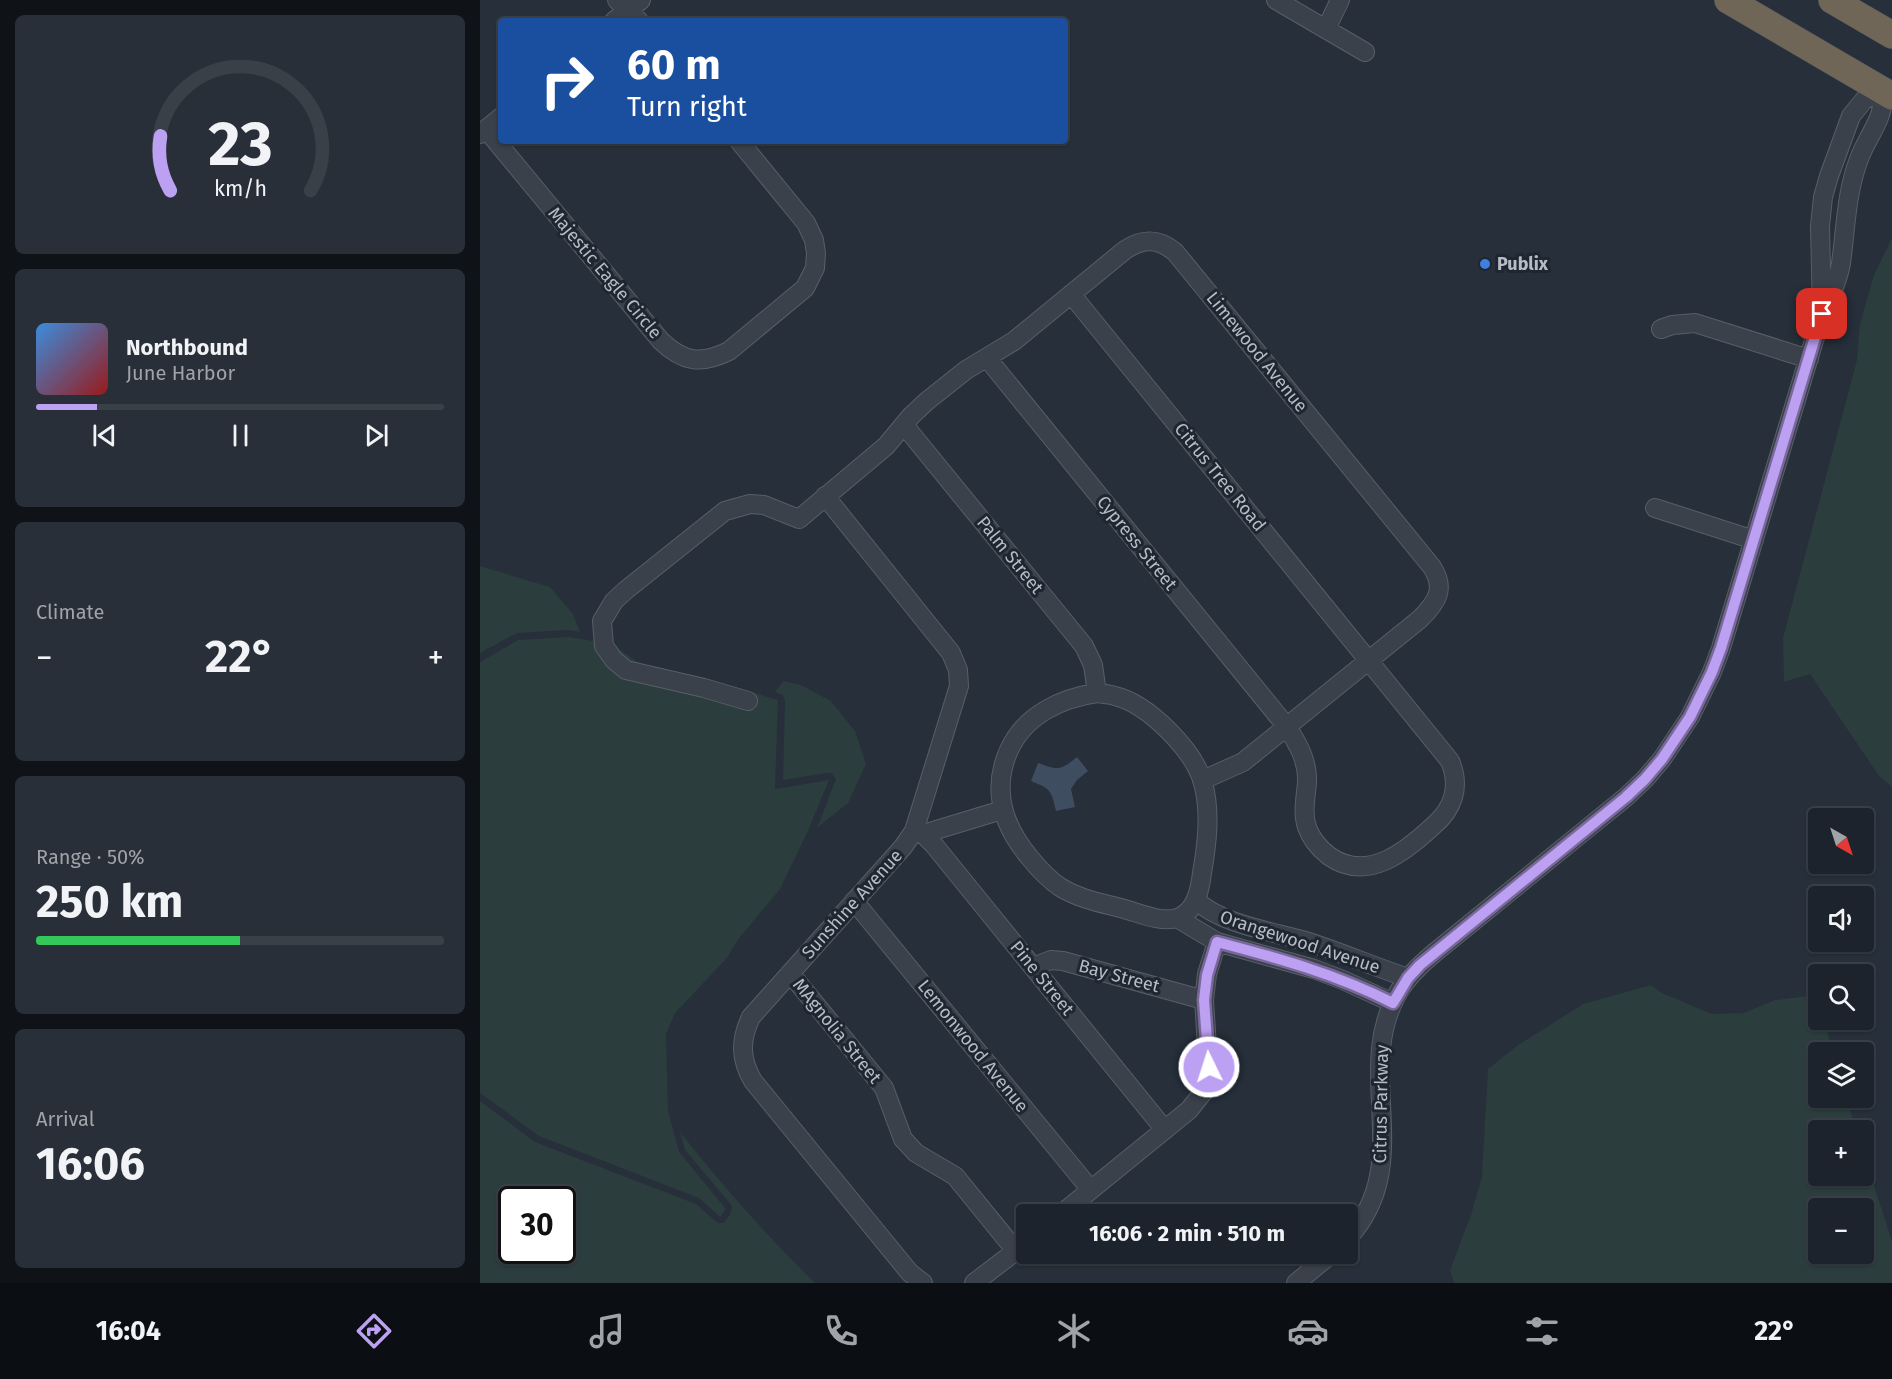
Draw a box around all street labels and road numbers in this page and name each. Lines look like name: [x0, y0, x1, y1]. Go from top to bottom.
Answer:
street label: Majestic Eagle Circle: [543, 203, 667, 343]
street label: Limewood Avenue: [1202, 287, 1312, 417]
street label: Citrus Tree Road: [1169, 418, 1271, 536]
street label: Cypress Street: [1092, 491, 1182, 595]
street label: Palm Street: [972, 512, 1048, 599]
street label: Sunshine Avenue: [797, 845, 907, 963]
street label: Orangewood Avenue: [1217, 906, 1383, 978]
street label: Pine Street: [1005, 936, 1079, 1020]
street label: Bay Street: [1076, 955, 1162, 997]
street label: MAgnolia Street: [788, 974, 886, 1088]
street label: Lemonwood Avenue: [913, 975, 1033, 1117]
street label: Citrus Parkway: [1369, 1044, 1393, 1164]

